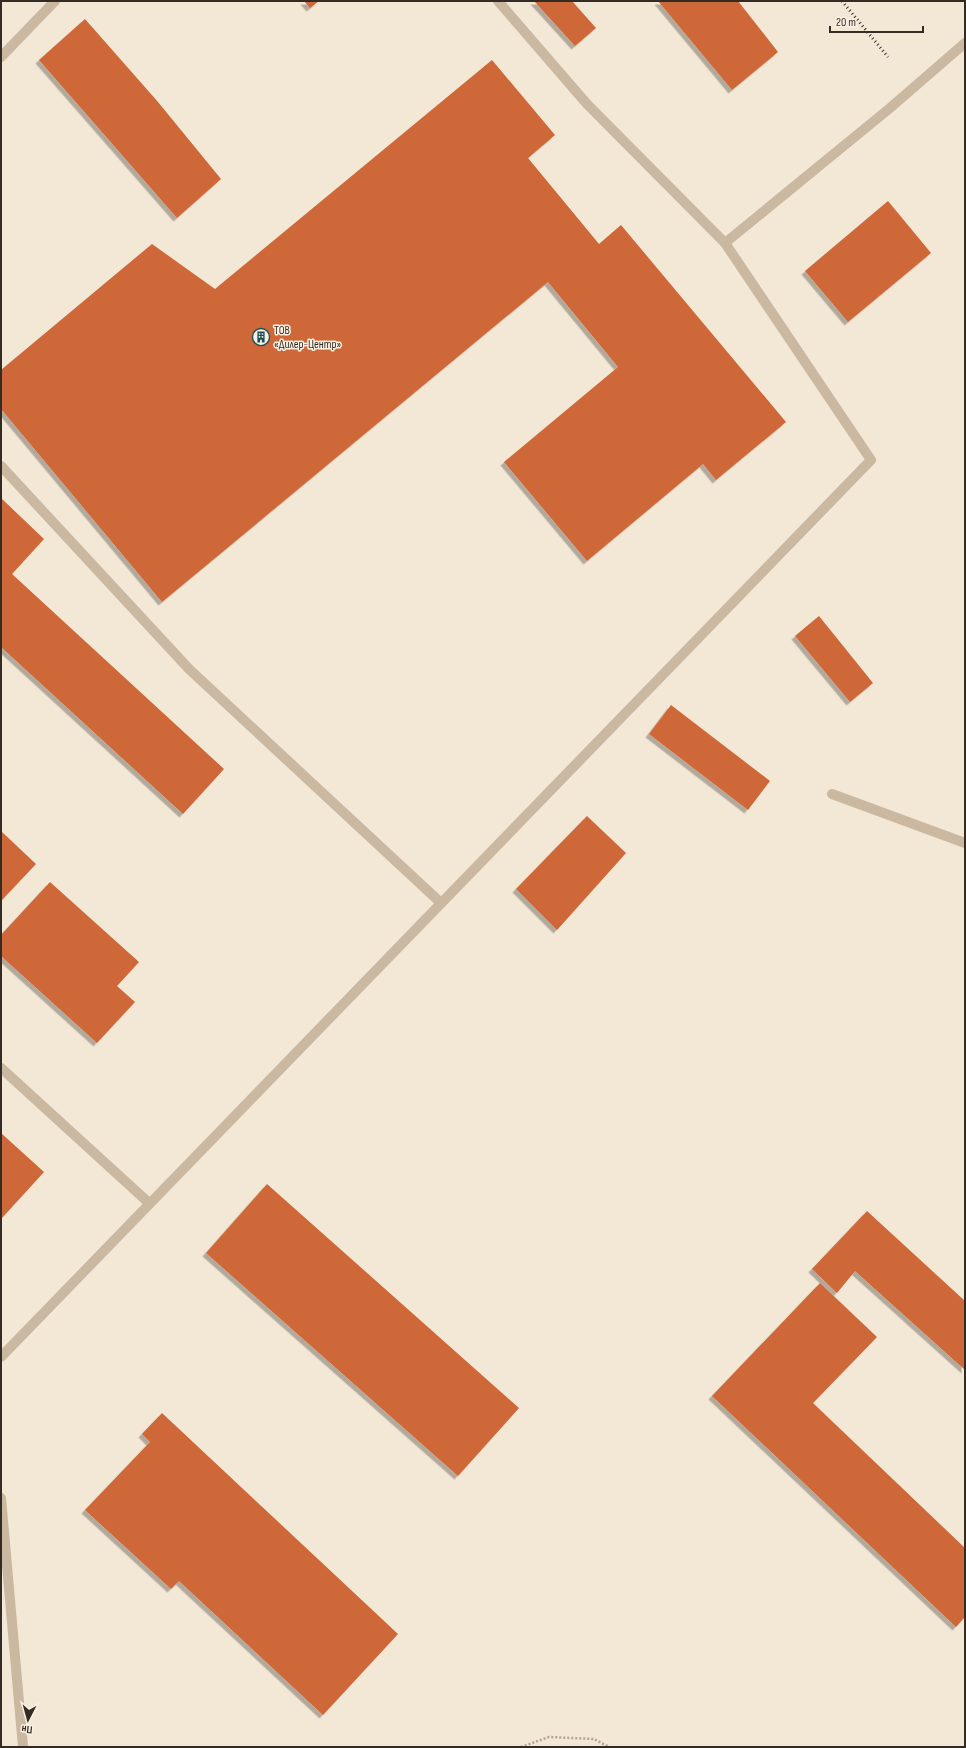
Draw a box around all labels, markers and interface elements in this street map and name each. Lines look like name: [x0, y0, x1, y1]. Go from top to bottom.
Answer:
scale bar: [830, 8, 923, 34]
text: 20 m: [836, 15, 856, 30]
place label: ТОВ «Дилер-Центр»: [274, 323, 341, 352]
building icon: ТОВ «Дилер-Центр»: [251, 327, 271, 347]
north arrow: [8, 1700, 48, 1740]
text: Пн: [21, 1722, 33, 1736]

